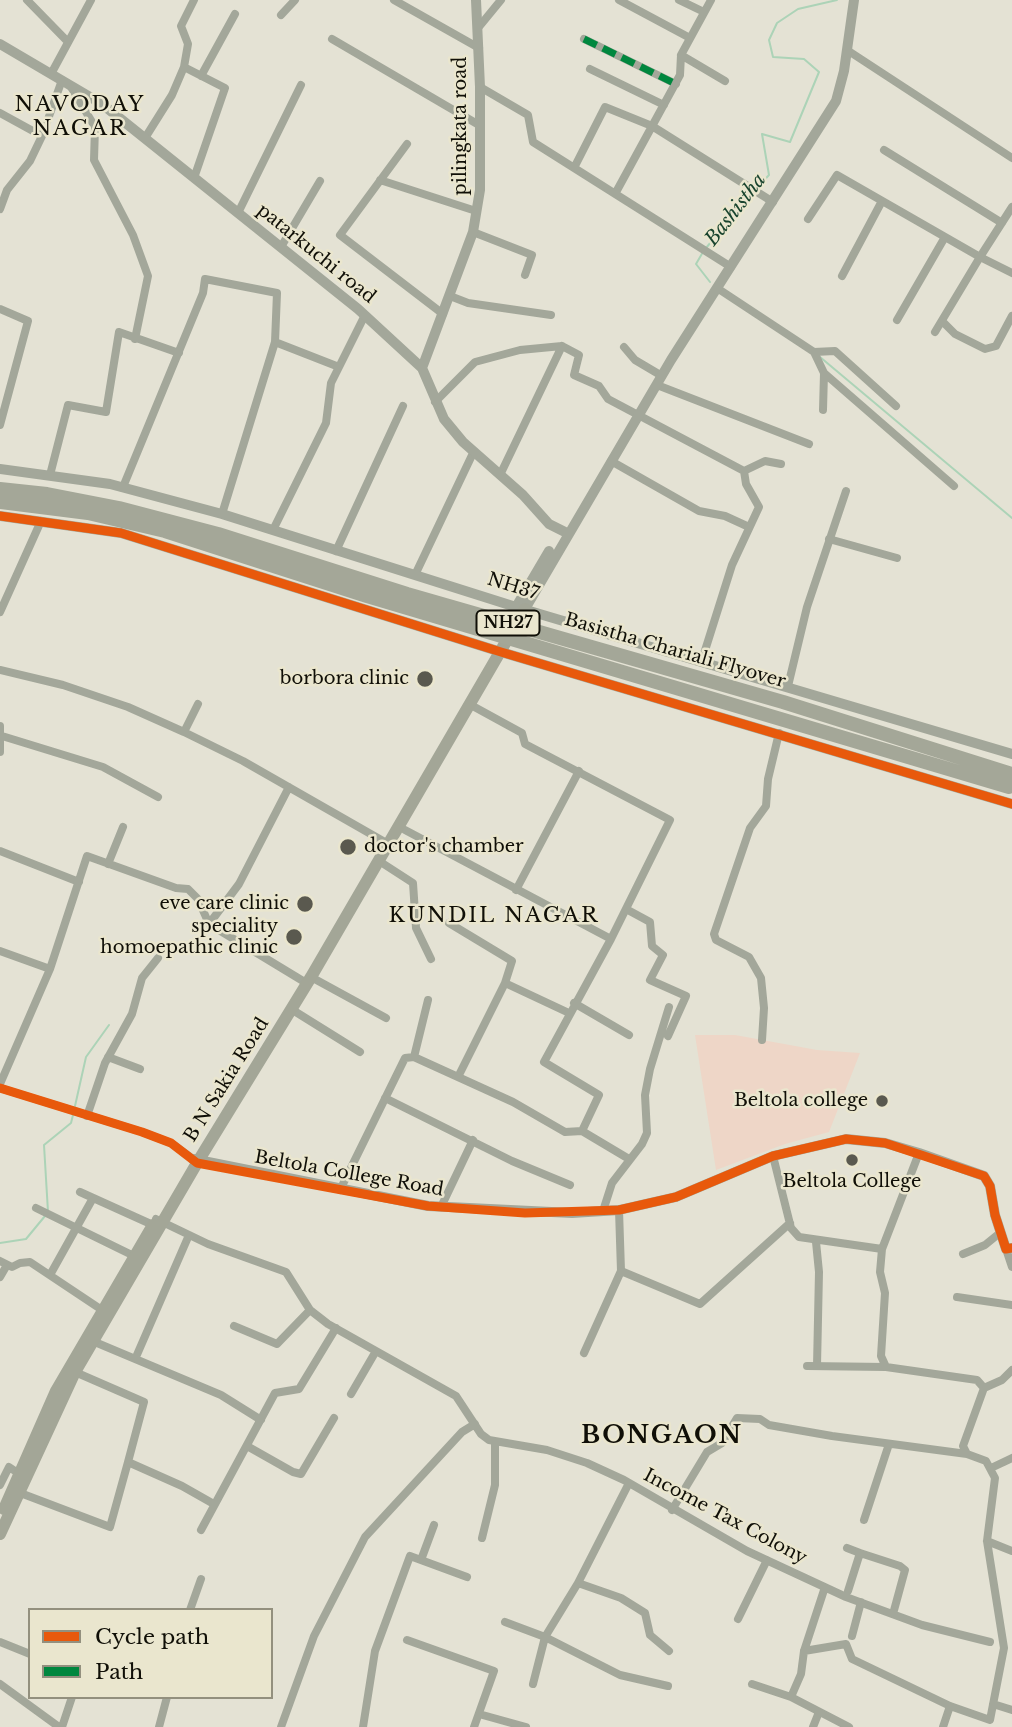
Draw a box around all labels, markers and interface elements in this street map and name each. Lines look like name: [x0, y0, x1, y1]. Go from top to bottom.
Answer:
street label: pilingkata road: [450, 57, 472, 195]
district label: NAVODAY NAGAR: [15, 92, 145, 142]
water label: Bashistha: [701, 169, 771, 251]
street label: patarkuchi road: [252, 200, 380, 308]
street label: NH37: [484, 569, 542, 605]
street label: Basistha Chariali Flyover: [562, 609, 788, 693]
road number: NH27: [476, 610, 540, 636]
place label: borbora clinic: [280, 668, 409, 690]
marker: borbora clinic: [415, 669, 435, 689]
place label: doctor's chamber: [364, 836, 524, 858]
marker: doctor's chamber: [338, 837, 358, 857]
place label: eve care clinic: [160, 893, 289, 915]
marker: eve care clinic: [295, 894, 315, 914]
district label: KUNDIL NAGAR: [390, 903, 598, 929]
place label: speciality homoepathic clinic: [100, 916, 278, 958]
marker: speciality homoepathic clinic: [284, 927, 304, 947]
street label: B N Sakia Road: [180, 1014, 274, 1146]
place label: Beltola college: [734, 1090, 868, 1112]
marker: Beltola college: [874, 1093, 890, 1109]
street label: Beltola College Road: [253, 1147, 445, 1201]
marker: Beltola College: [844, 1152, 860, 1168]
place label: Beltola College: [783, 1171, 921, 1193]
district label: BONGAON: [582, 1422, 742, 1450]
street label: Income Tax Colony: [640, 1465, 810, 1569]
legend: [28, 1608, 273, 1699]
text: Cycle path: [95, 1624, 209, 1650]
text: Path: [95, 1659, 143, 1685]

